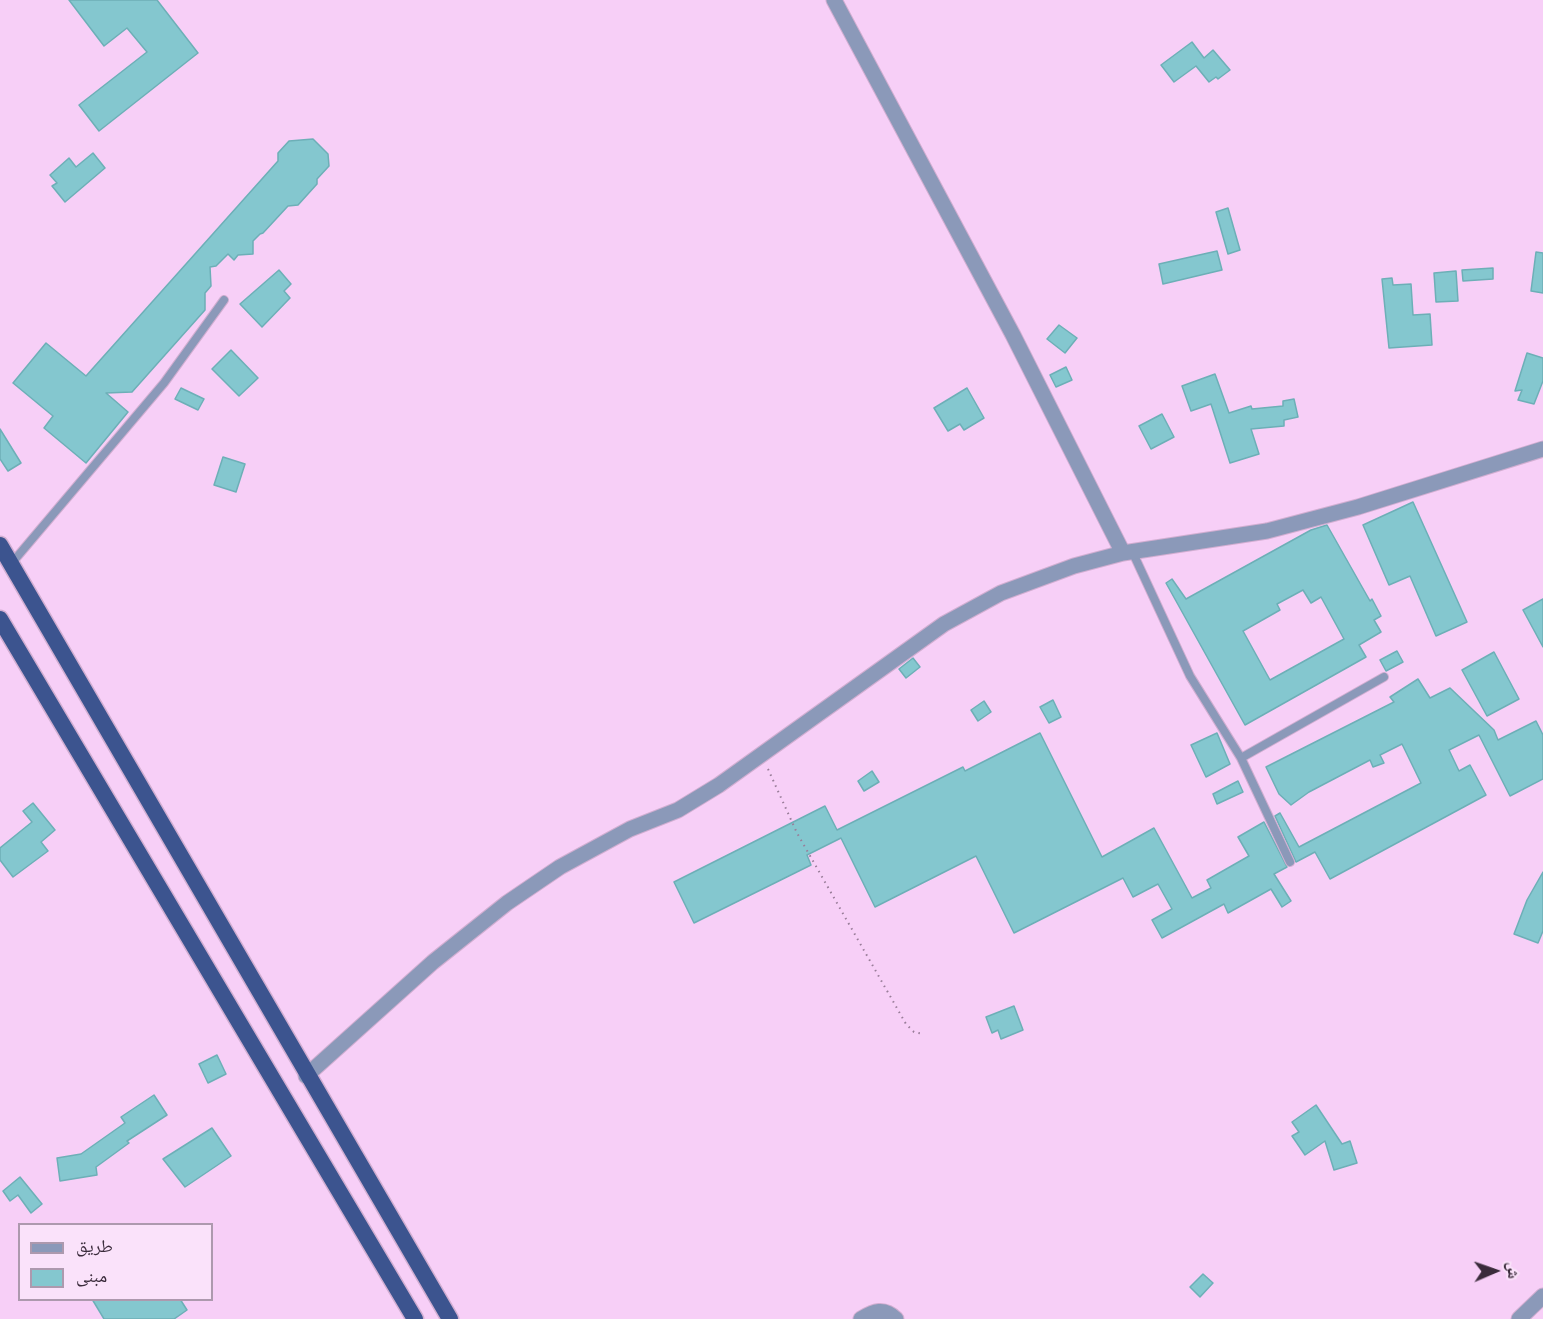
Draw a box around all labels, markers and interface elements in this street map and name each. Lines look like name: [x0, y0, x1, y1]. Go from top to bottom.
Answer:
legend: [18, 1223, 213, 1301]
text: طريق: [76, 1235, 113, 1257]
north arrow: [1465, 1241, 1525, 1301]
text: ش: [1504, 1262, 1523, 1279]
text: مبنى: [76, 1265, 107, 1287]

